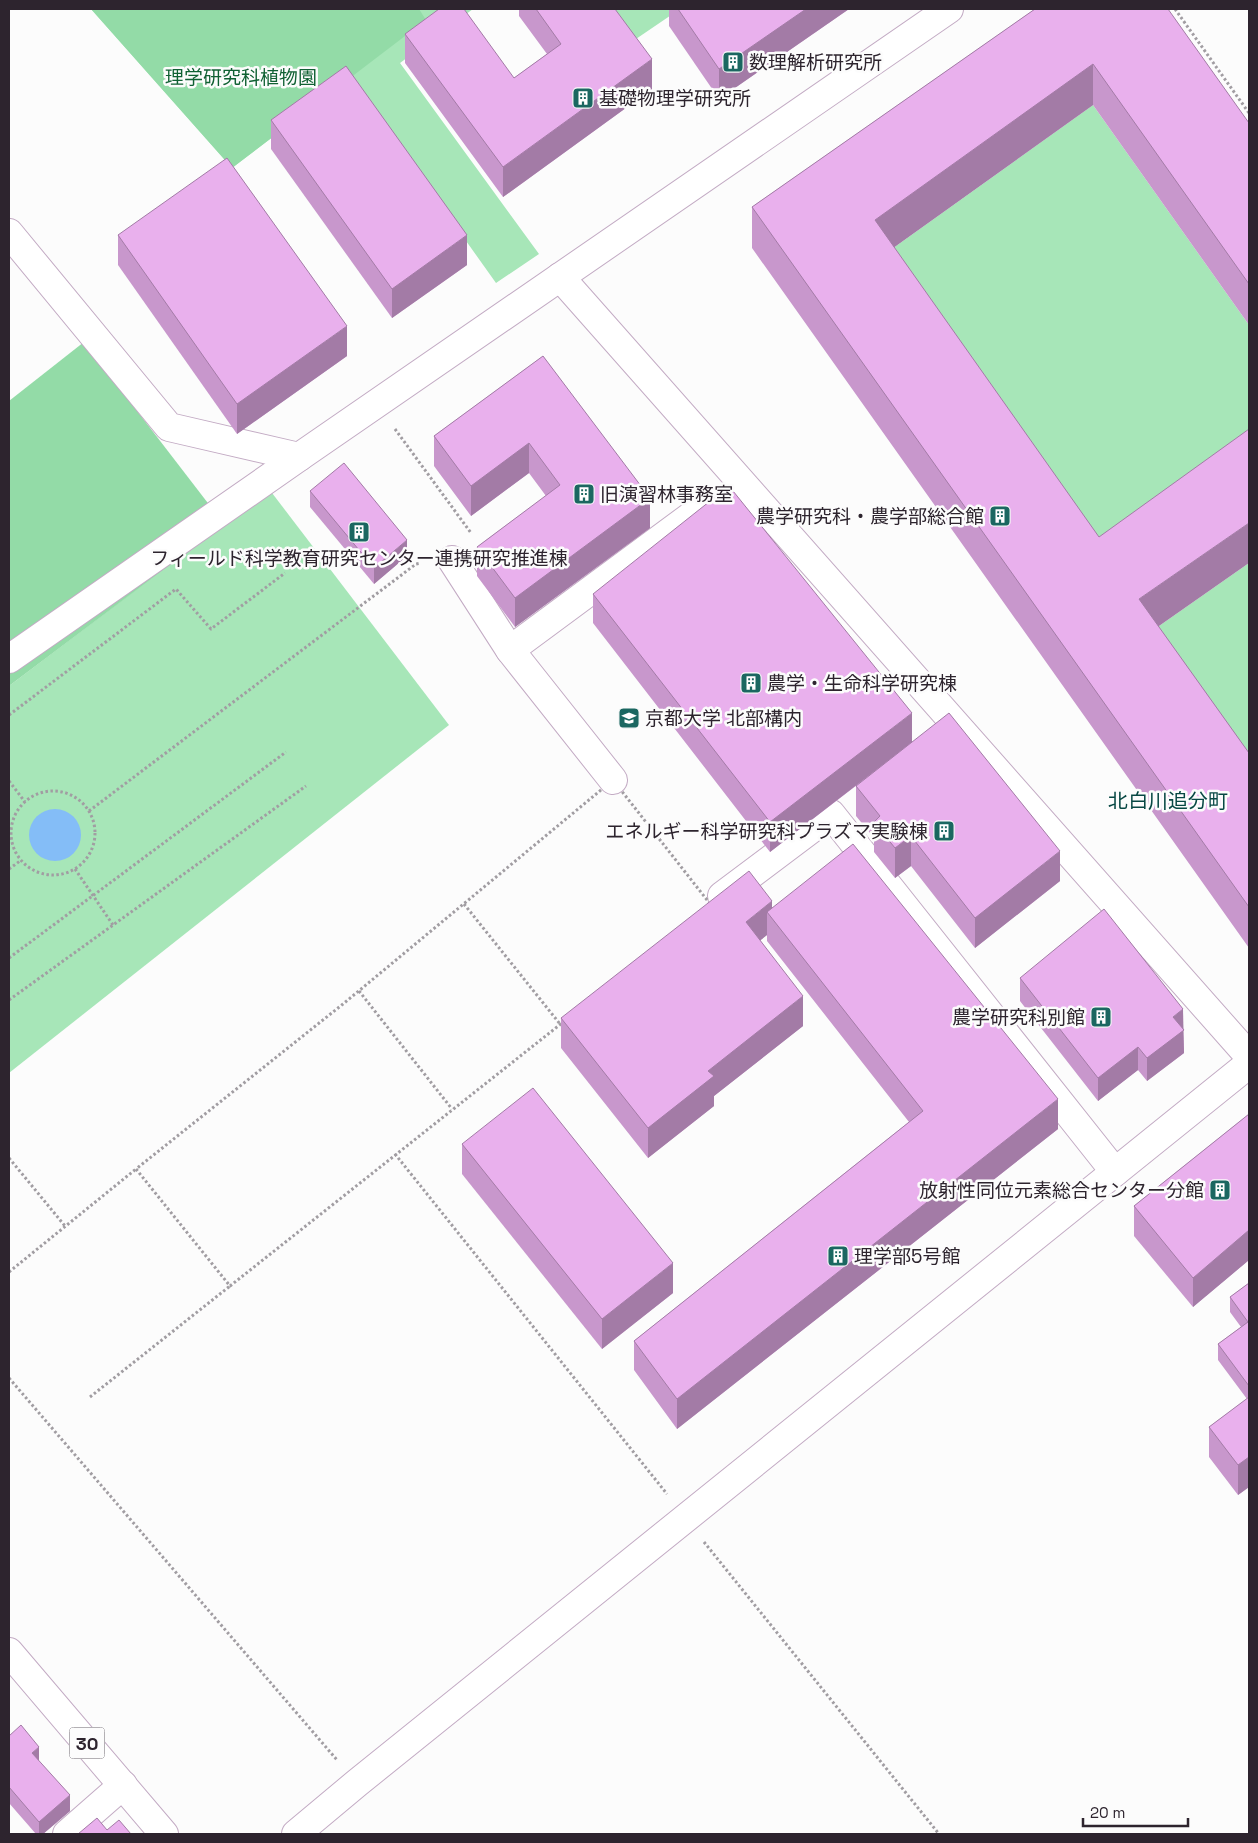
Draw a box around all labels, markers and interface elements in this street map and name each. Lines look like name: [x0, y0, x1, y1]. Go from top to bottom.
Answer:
building icon: 数理解析研究所: [721, 50, 745, 74]
place label: 数理解析研究所: [749, 50, 882, 75]
park label: 理学研究科植物園: [165, 65, 317, 90]
building icon: 基礎物理学研究所: [571, 86, 595, 110]
place label: 基礎物理学研究所: [599, 86, 751, 111]
building icon: 旧演習林事務室: [572, 482, 596, 506]
place label: 旧演習林事務室: [600, 482, 733, 507]
place label: 農学研究科・農学部総合館: [756, 504, 984, 529]
building icon: 農学研究科・農学部総合館: [988, 504, 1012, 528]
building icon: フィールド科学教育研究センター連携研究推進棟: [347, 520, 371, 544]
place label: フィールド科学教育研究センター連携研究推進棟: [150, 546, 568, 571]
building icon: 農学・生命科学研究棟: [739, 671, 763, 695]
place label: 農学・生命科学研究棟: [767, 671, 957, 696]
school or university icon: 京都大学 北部構内: [617, 706, 641, 730]
place label: 京都大学 北部構内: [645, 706, 802, 731]
district label: 北白川追分町: [1108, 788, 1228, 814]
place label: エネルギー科学研究科プラズマ実験棟: [605, 819, 928, 844]
building icon: エネルギー科学研究科プラズマ実験棟: [932, 819, 956, 843]
place label: 農学研究科別館: [952, 1005, 1085, 1030]
building icon: 農学研究科別館: [1089, 1005, 1113, 1029]
place label: 放射性同位元素総合センター分館: [919, 1178, 1204, 1203]
building icon: 放射性同位元素総合センター分館: [1208, 1178, 1232, 1202]
building icon: 理学部5号館: [826, 1244, 850, 1268]
place label: 理学部5号館: [854, 1244, 960, 1269]
road number: 30: [70, 1728, 104, 1759]
scale bar: [1083, 1796, 1188, 1828]
text: 20 m: [1090, 1803, 1125, 1822]

